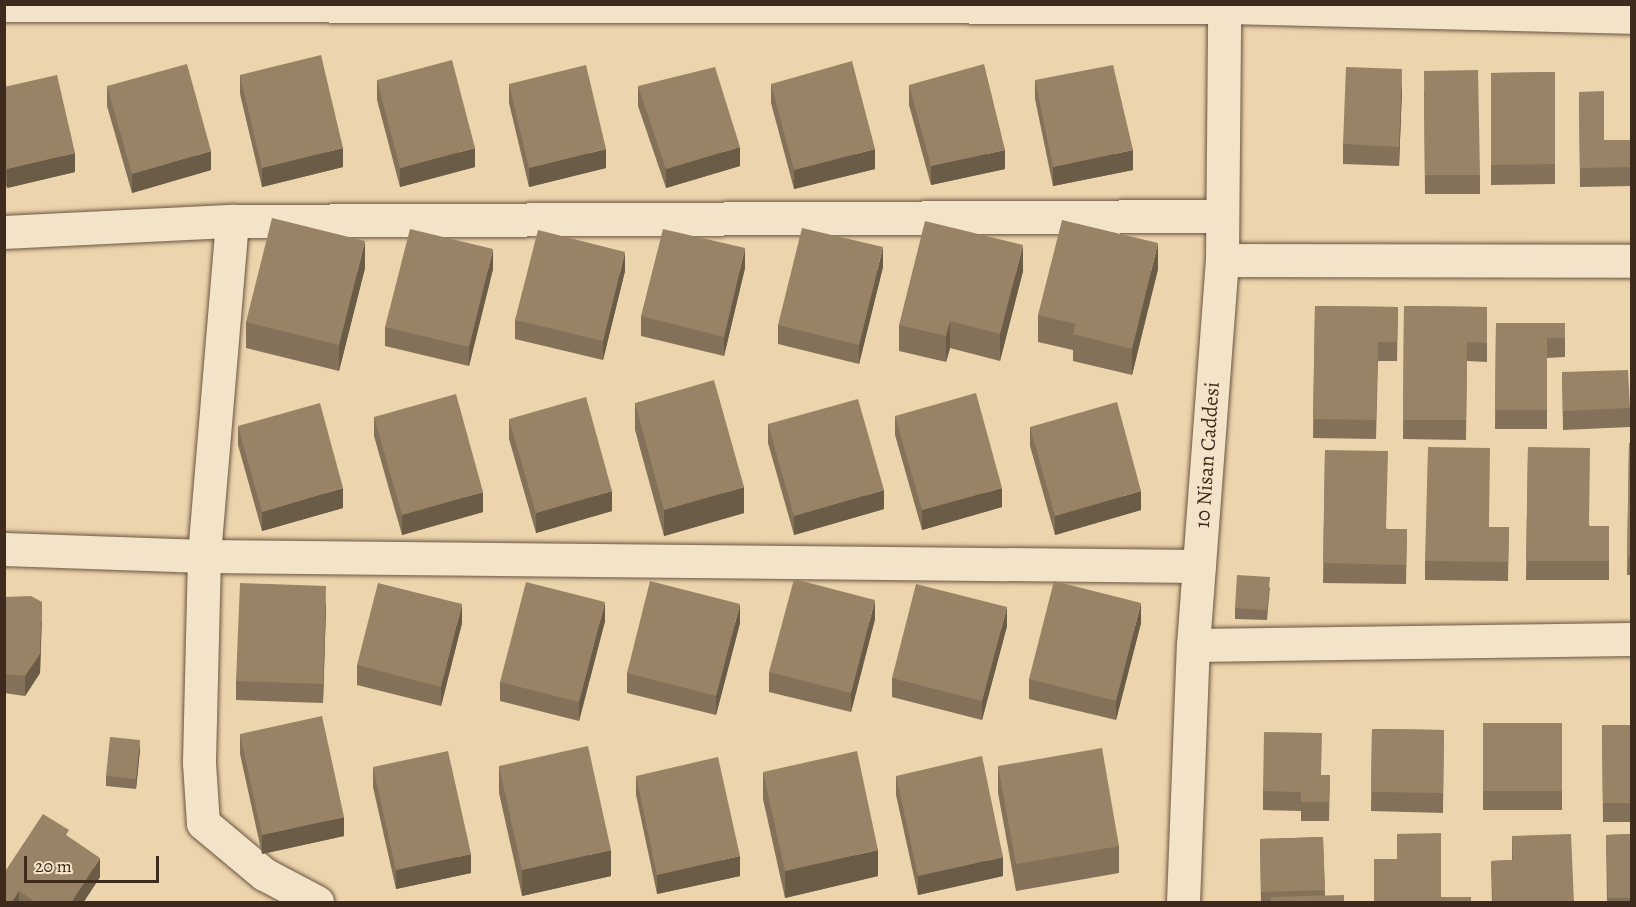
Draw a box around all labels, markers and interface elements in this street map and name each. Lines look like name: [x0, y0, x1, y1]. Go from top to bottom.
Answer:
street label: 10 Nisan Caddesi: [1189, 381, 1225, 529]
scale bar: [27, 844, 162, 882]
text: 20 m: [35, 854, 72, 878]

